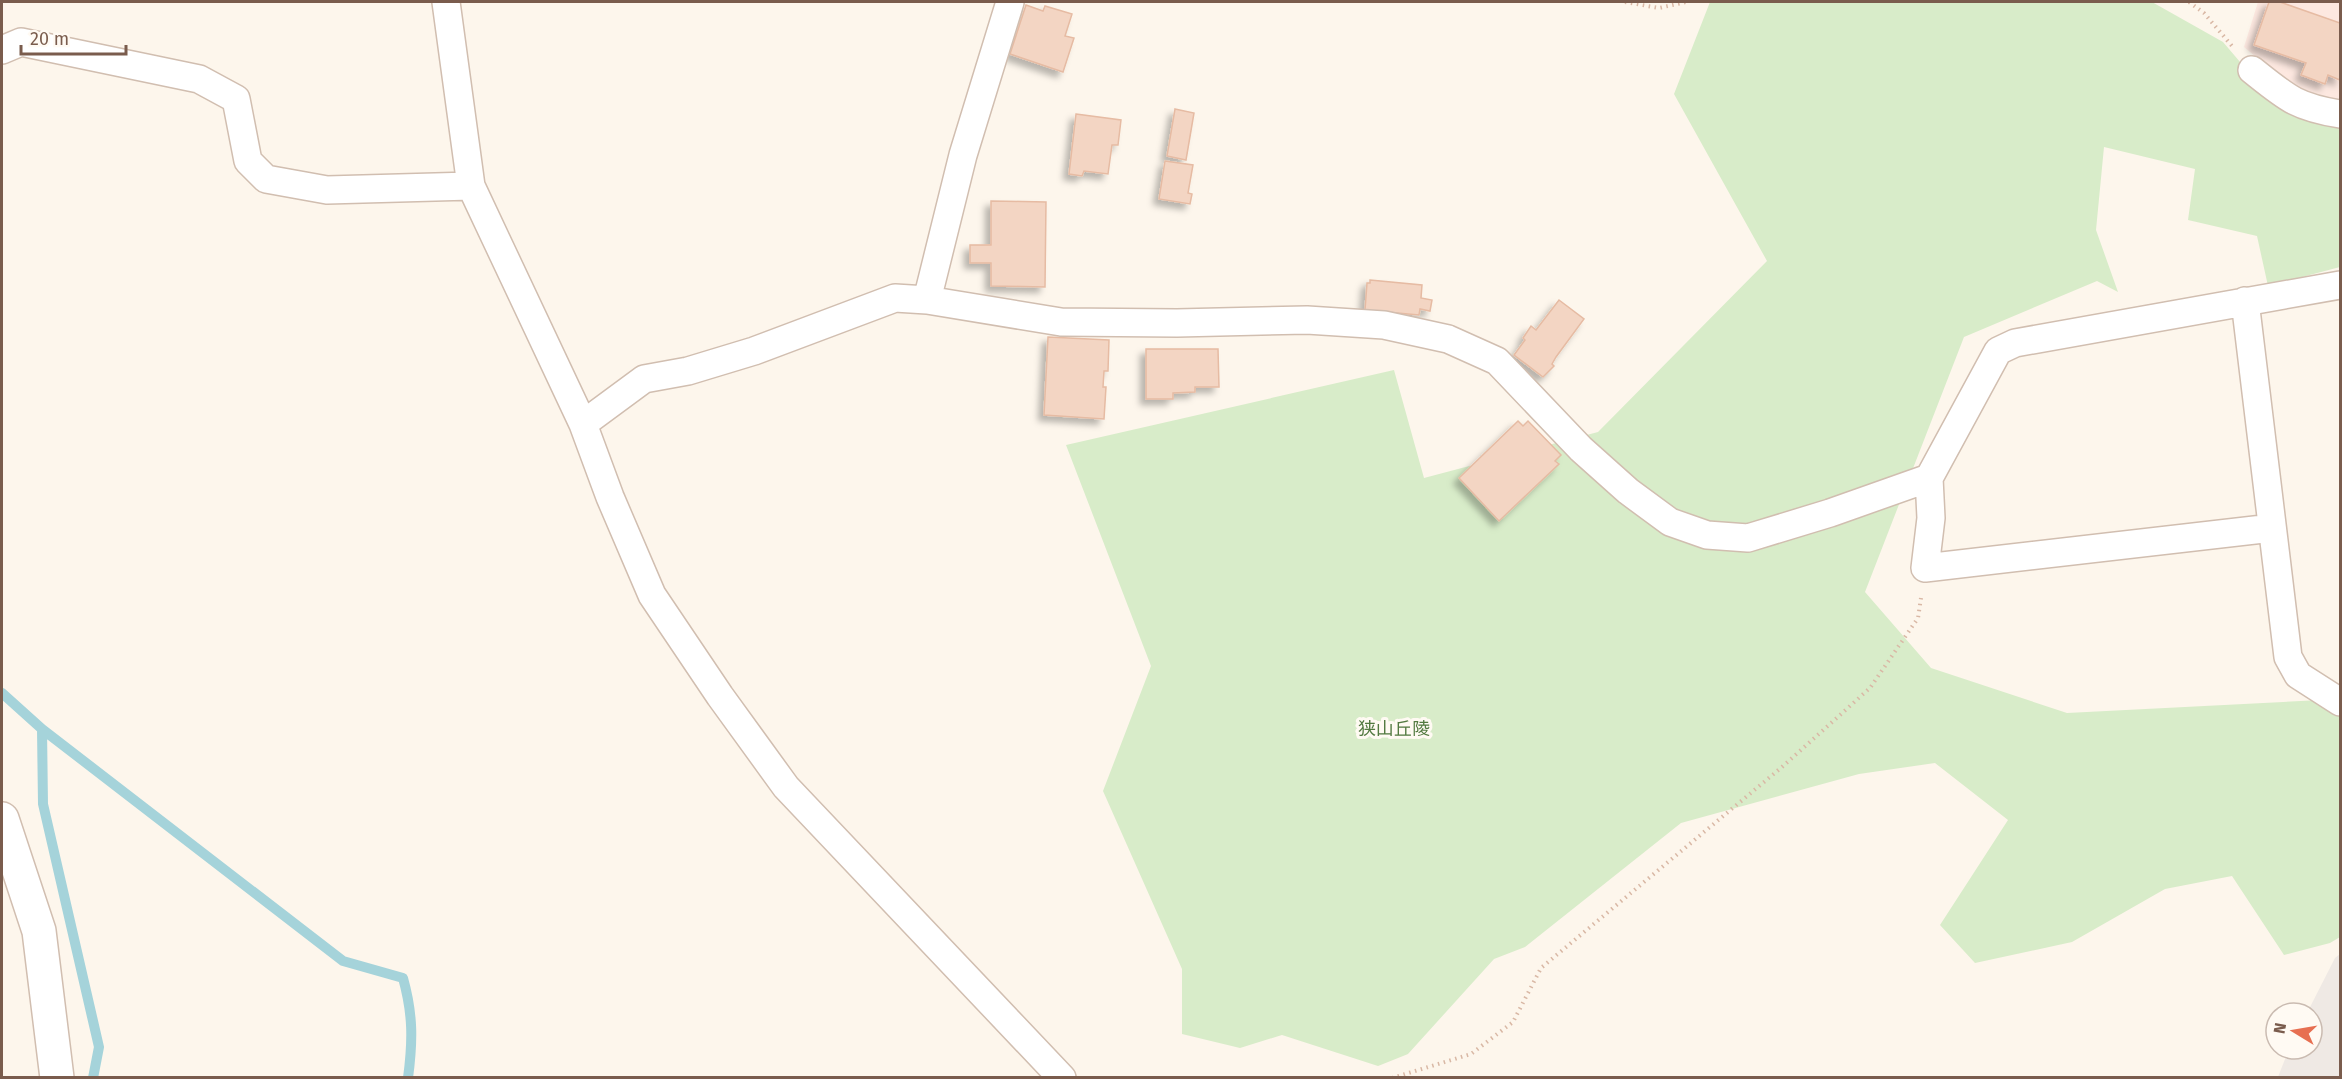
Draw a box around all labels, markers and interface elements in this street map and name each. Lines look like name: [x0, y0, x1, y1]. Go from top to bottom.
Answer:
scale bar: [21, 18, 126, 56]
text: 20 m: [30, 28, 69, 50]
park label: 狭山丘陵: [1358, 718, 1430, 740]
north arrow: [2264, 1001, 2324, 1061]
text: N: [2269, 1021, 2290, 1035]

